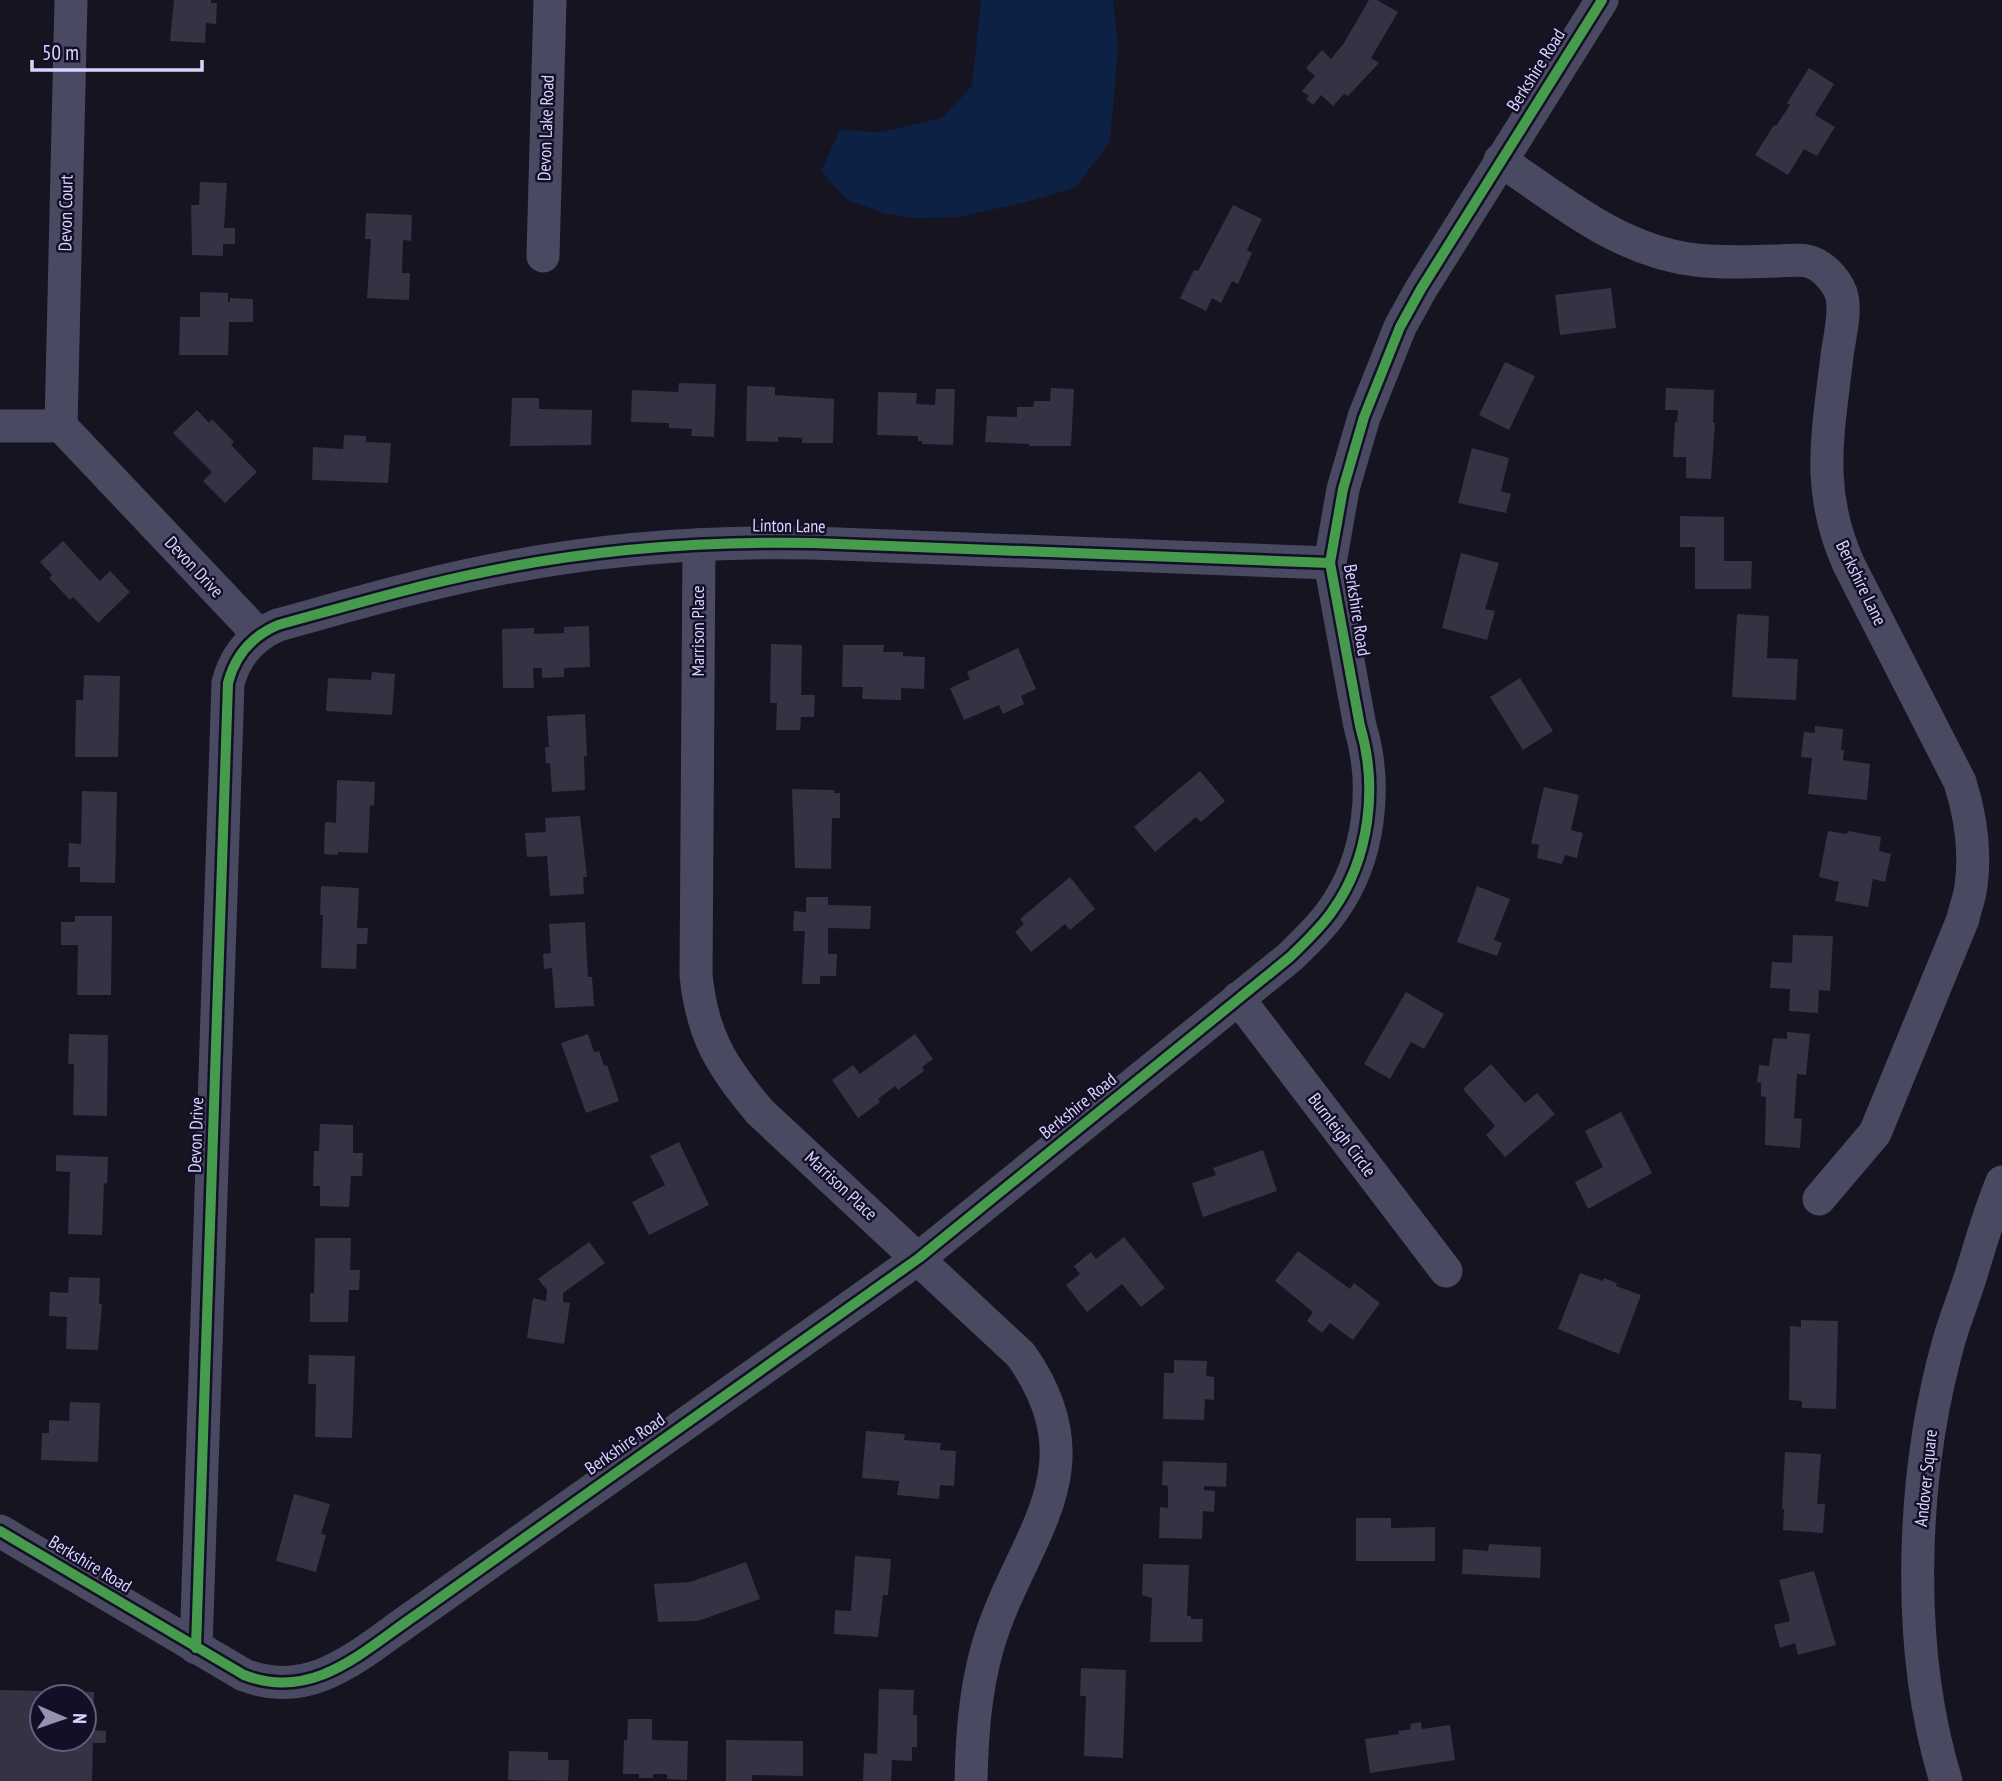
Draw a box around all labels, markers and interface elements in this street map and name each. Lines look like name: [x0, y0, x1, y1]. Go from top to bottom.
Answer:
street label: Berkshire Road: [1501, 24, 1570, 115]
scale bar: [32, 28, 201, 72]
text: 50 m: [42, 39, 79, 66]
street label: Devon Lake Road: [532, 74, 559, 181]
street label: Devon Court: [53, 174, 78, 252]
street label: Linton Lane: [752, 513, 826, 538]
street label: Devon Drive: [160, 531, 229, 602]
street label: Berkshire Lane: [1831, 537, 1892, 629]
street label: Berkshire Road: [1339, 562, 1376, 657]
street label: Marrison Place: [686, 585, 709, 677]
street label: Berkshire Road: [1034, 1068, 1121, 1144]
street label: Burnleigh Circle: [1303, 1088, 1381, 1181]
street label: Devon Drive: [183, 1097, 208, 1173]
street label: Marrison Place: [800, 1146, 882, 1225]
street label: Berkshire Road: [580, 1408, 669, 1480]
street label: Andover Square: [1909, 1428, 1942, 1528]
street label: Berkshire Road: [45, 1530, 136, 1597]
north arrow: [28, 1683, 98, 1753]
text: N: [68, 1713, 92, 1724]

